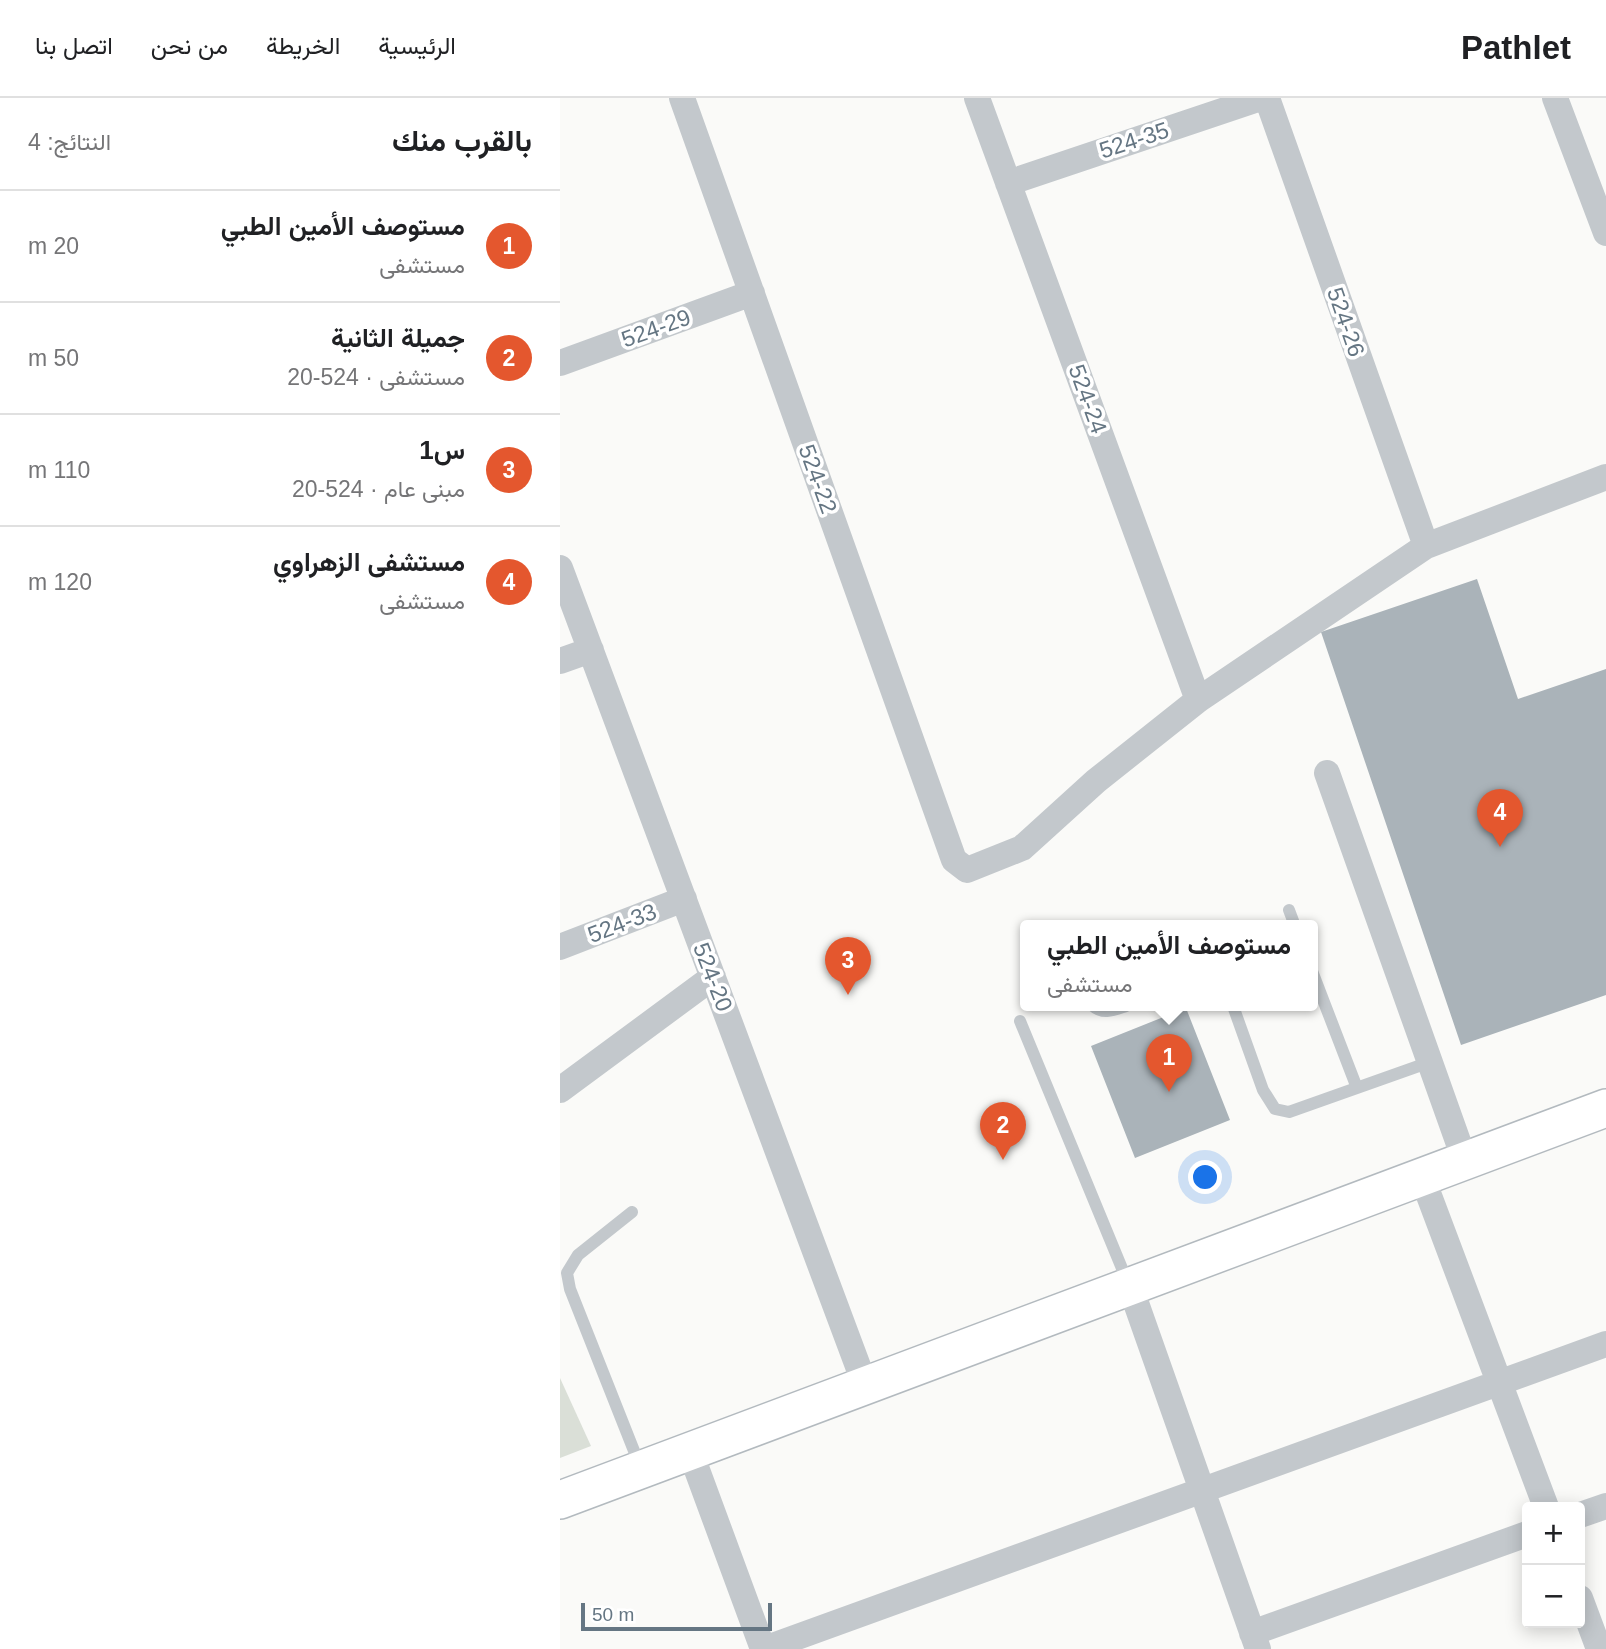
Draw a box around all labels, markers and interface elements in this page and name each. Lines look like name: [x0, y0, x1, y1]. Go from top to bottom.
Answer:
text: Pathlet: [1461, 29, 1571, 66]
text: اتصل بنا: [35, 32, 113, 59]
text: من نحن: [151, 32, 228, 59]
text: الخريطة: [266, 32, 340, 59]
text: الرئيسية: [378, 32, 456, 59]
street label: 524-35: [1096, 117, 1172, 163]
text: بالقرب منك: [392, 124, 532, 157]
text: النتائج: 4: [28, 129, 111, 155]
text: مستوصف الأمين الطبي: [221, 211, 465, 241]
text: 20 m: [28, 233, 79, 259]
text: 1: [503, 233, 515, 259]
text: مستشفى: [379, 252, 465, 278]
street label: 524-26: [1322, 284, 1370, 360]
street label: 524-29: [618, 304, 694, 352]
text: جميلة الثانية: [331, 323, 465, 353]
text: 50 m: [28, 345, 79, 371]
text: 2: [503, 345, 515, 371]
street label: 524-24: [1064, 361, 1113, 437]
text: مستشفى · 524-20: [287, 364, 465, 390]
text: س1: [419, 435, 465, 465]
street label: 524-22: [794, 441, 842, 517]
text: 110 m: [28, 457, 90, 483]
text: 3: [503, 457, 515, 483]
text: مبنى عام · 524-20: [292, 476, 465, 502]
text: مستشفى الزهراوي: [273, 547, 465, 577]
text: 120 m: [28, 569, 92, 595]
text: 4: [503, 569, 515, 595]
text: مستشفى: [379, 588, 465, 614]
pin: 4: [1477, 789, 1523, 847]
street label: 524-33: [584, 898, 660, 948]
popup: [1020, 920, 1318, 1011]
text: مستوصف الأمين الطبي: [1047, 930, 1291, 960]
pin: 3: [825, 937, 871, 995]
street label: 524-20: [688, 939, 738, 1015]
text: مستشفى: [1047, 971, 1133, 997]
pin: 1: [1146, 1034, 1192, 1092]
pin: 2: [980, 1102, 1026, 1160]
your location: [1188, 1160, 1222, 1194]
map controls: [1522, 1502, 1585, 1628]
button: +: [1522, 1502, 1585, 1565]
button: −: [1522, 1565, 1585, 1628]
scale bar: [581, 1600, 772, 1632]
text: 50 m: [592, 1604, 634, 1625]

